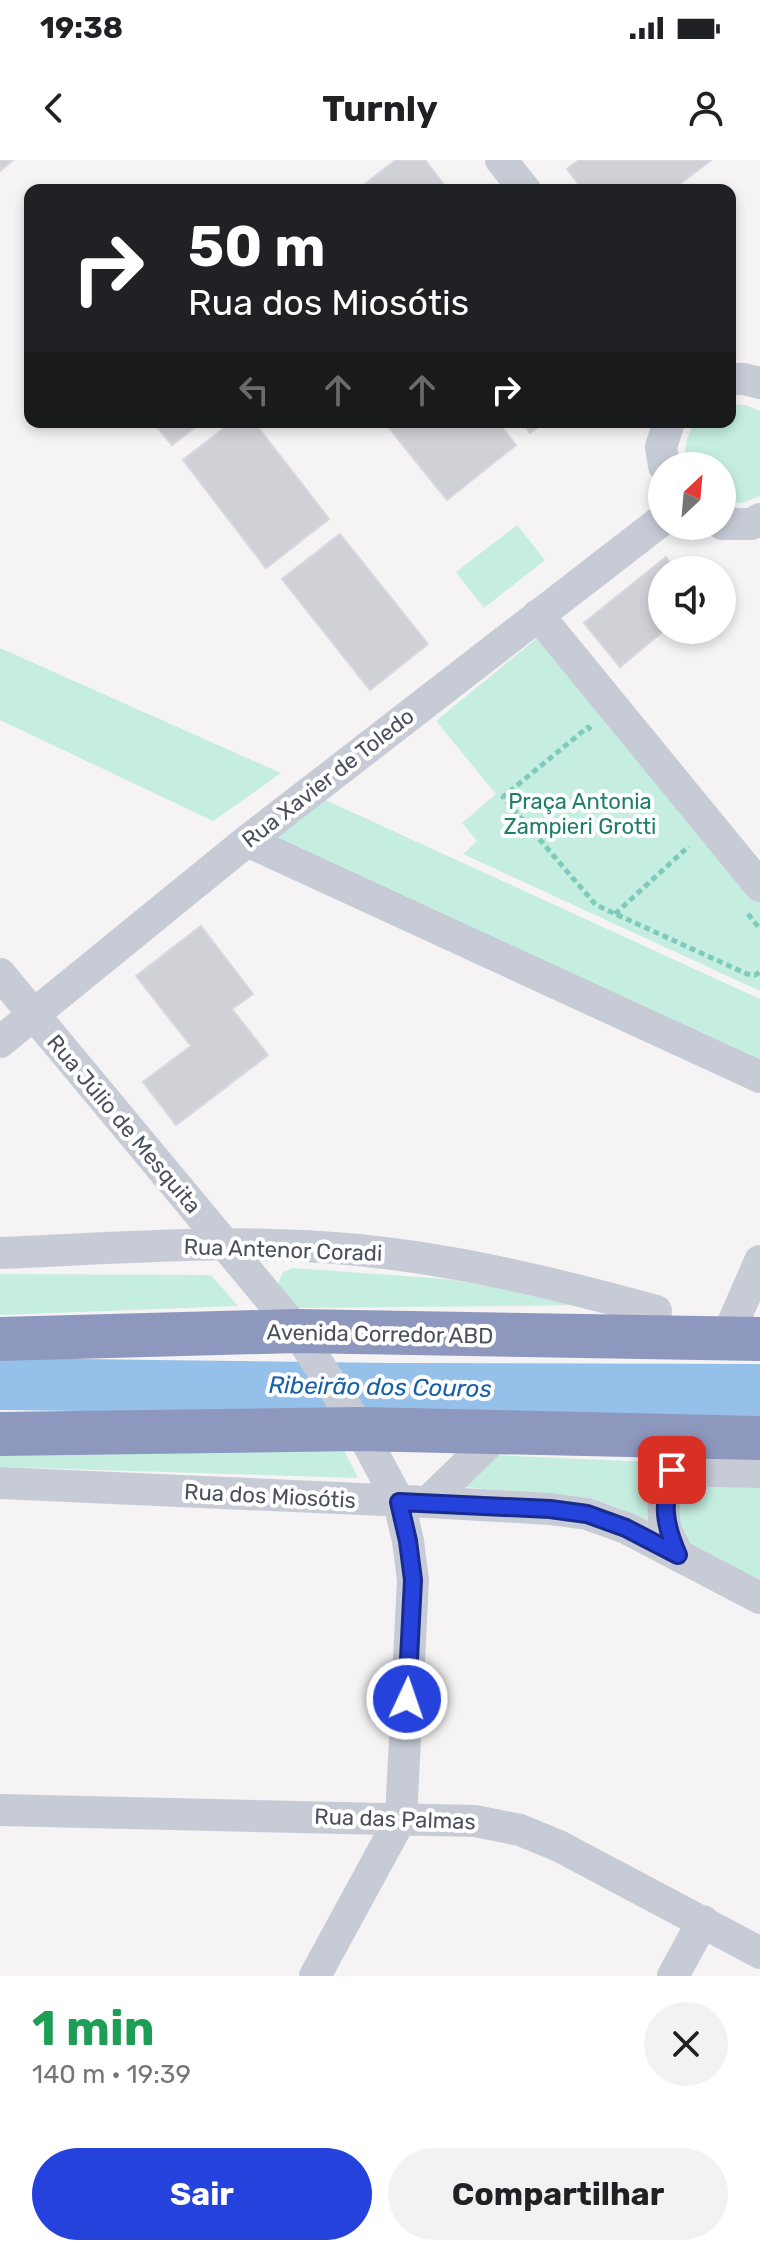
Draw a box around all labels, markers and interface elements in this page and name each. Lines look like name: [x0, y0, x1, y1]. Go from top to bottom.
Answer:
text: 19:38: [40, 10, 123, 46]
icon: back: [32, 86, 76, 130]
icon: person: [684, 86, 728, 130]
text: Turnly: [322, 87, 438, 130]
text: 50 m: [188, 214, 325, 280]
icon: right: [56, 216, 160, 320]
text: Rua dos Miosótis: [188, 281, 469, 324]
icon: left: [232, 368, 276, 412]
icon: ahead: [316, 368, 360, 412]
icon: ahead: [400, 368, 444, 412]
icon: right: [484, 368, 528, 412]
north arrow: [648, 452, 736, 540]
map controls: [648, 452, 736, 644]
button: sound: [648, 556, 736, 644]
street label: Rua Xavier de Toledo: [237, 702, 419, 854]
park label: Praça Antonia Zampieri Grotti: [504, 788, 656, 840]
street label: Rua Júlio de Mesquita: [41, 1029, 207, 1219]
street label: Rua Antenor Coradi: [183, 1233, 383, 1267]
street label: Avenida Corredor ABD: [267, 1319, 493, 1349]
water label: Ribeirão dos Couros: [268, 1371, 492, 1403]
pin: [638, 1436, 706, 1504]
icon: arrive: [650, 1448, 694, 1492]
street label: Rua dos Miosótis: [183, 1478, 357, 1514]
position arrow: [365, 1657, 449, 1741]
street label: Rua das Palmas: [314, 1803, 476, 1835]
text: 1 min: [32, 2000, 155, 2057]
button: close: [644, 2002, 728, 2086]
text: 140 m · 19:39: [32, 2059, 191, 2090]
button: Sair: [32, 2148, 372, 2240]
button: Compartilhar: [388, 2148, 728, 2240]

